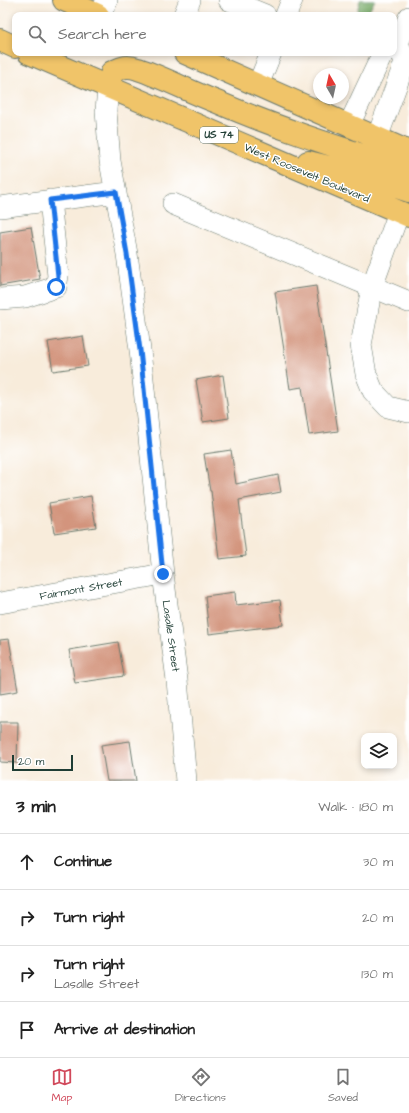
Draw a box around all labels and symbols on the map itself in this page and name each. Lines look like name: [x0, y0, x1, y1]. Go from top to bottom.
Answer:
north arrow: [313, 68, 349, 104]
road number: US 74: [200, 127, 238, 143]
street label: West Roosevelt Boulevard: [242, 140, 372, 206]
route start: [47, 278, 65, 296]
route end: [154, 565, 172, 583]
street label: Fairmont Street: [38, 574, 124, 604]
street label: Lasalle Street: [159, 599, 184, 673]
scale bar: [12, 753, 73, 772]

